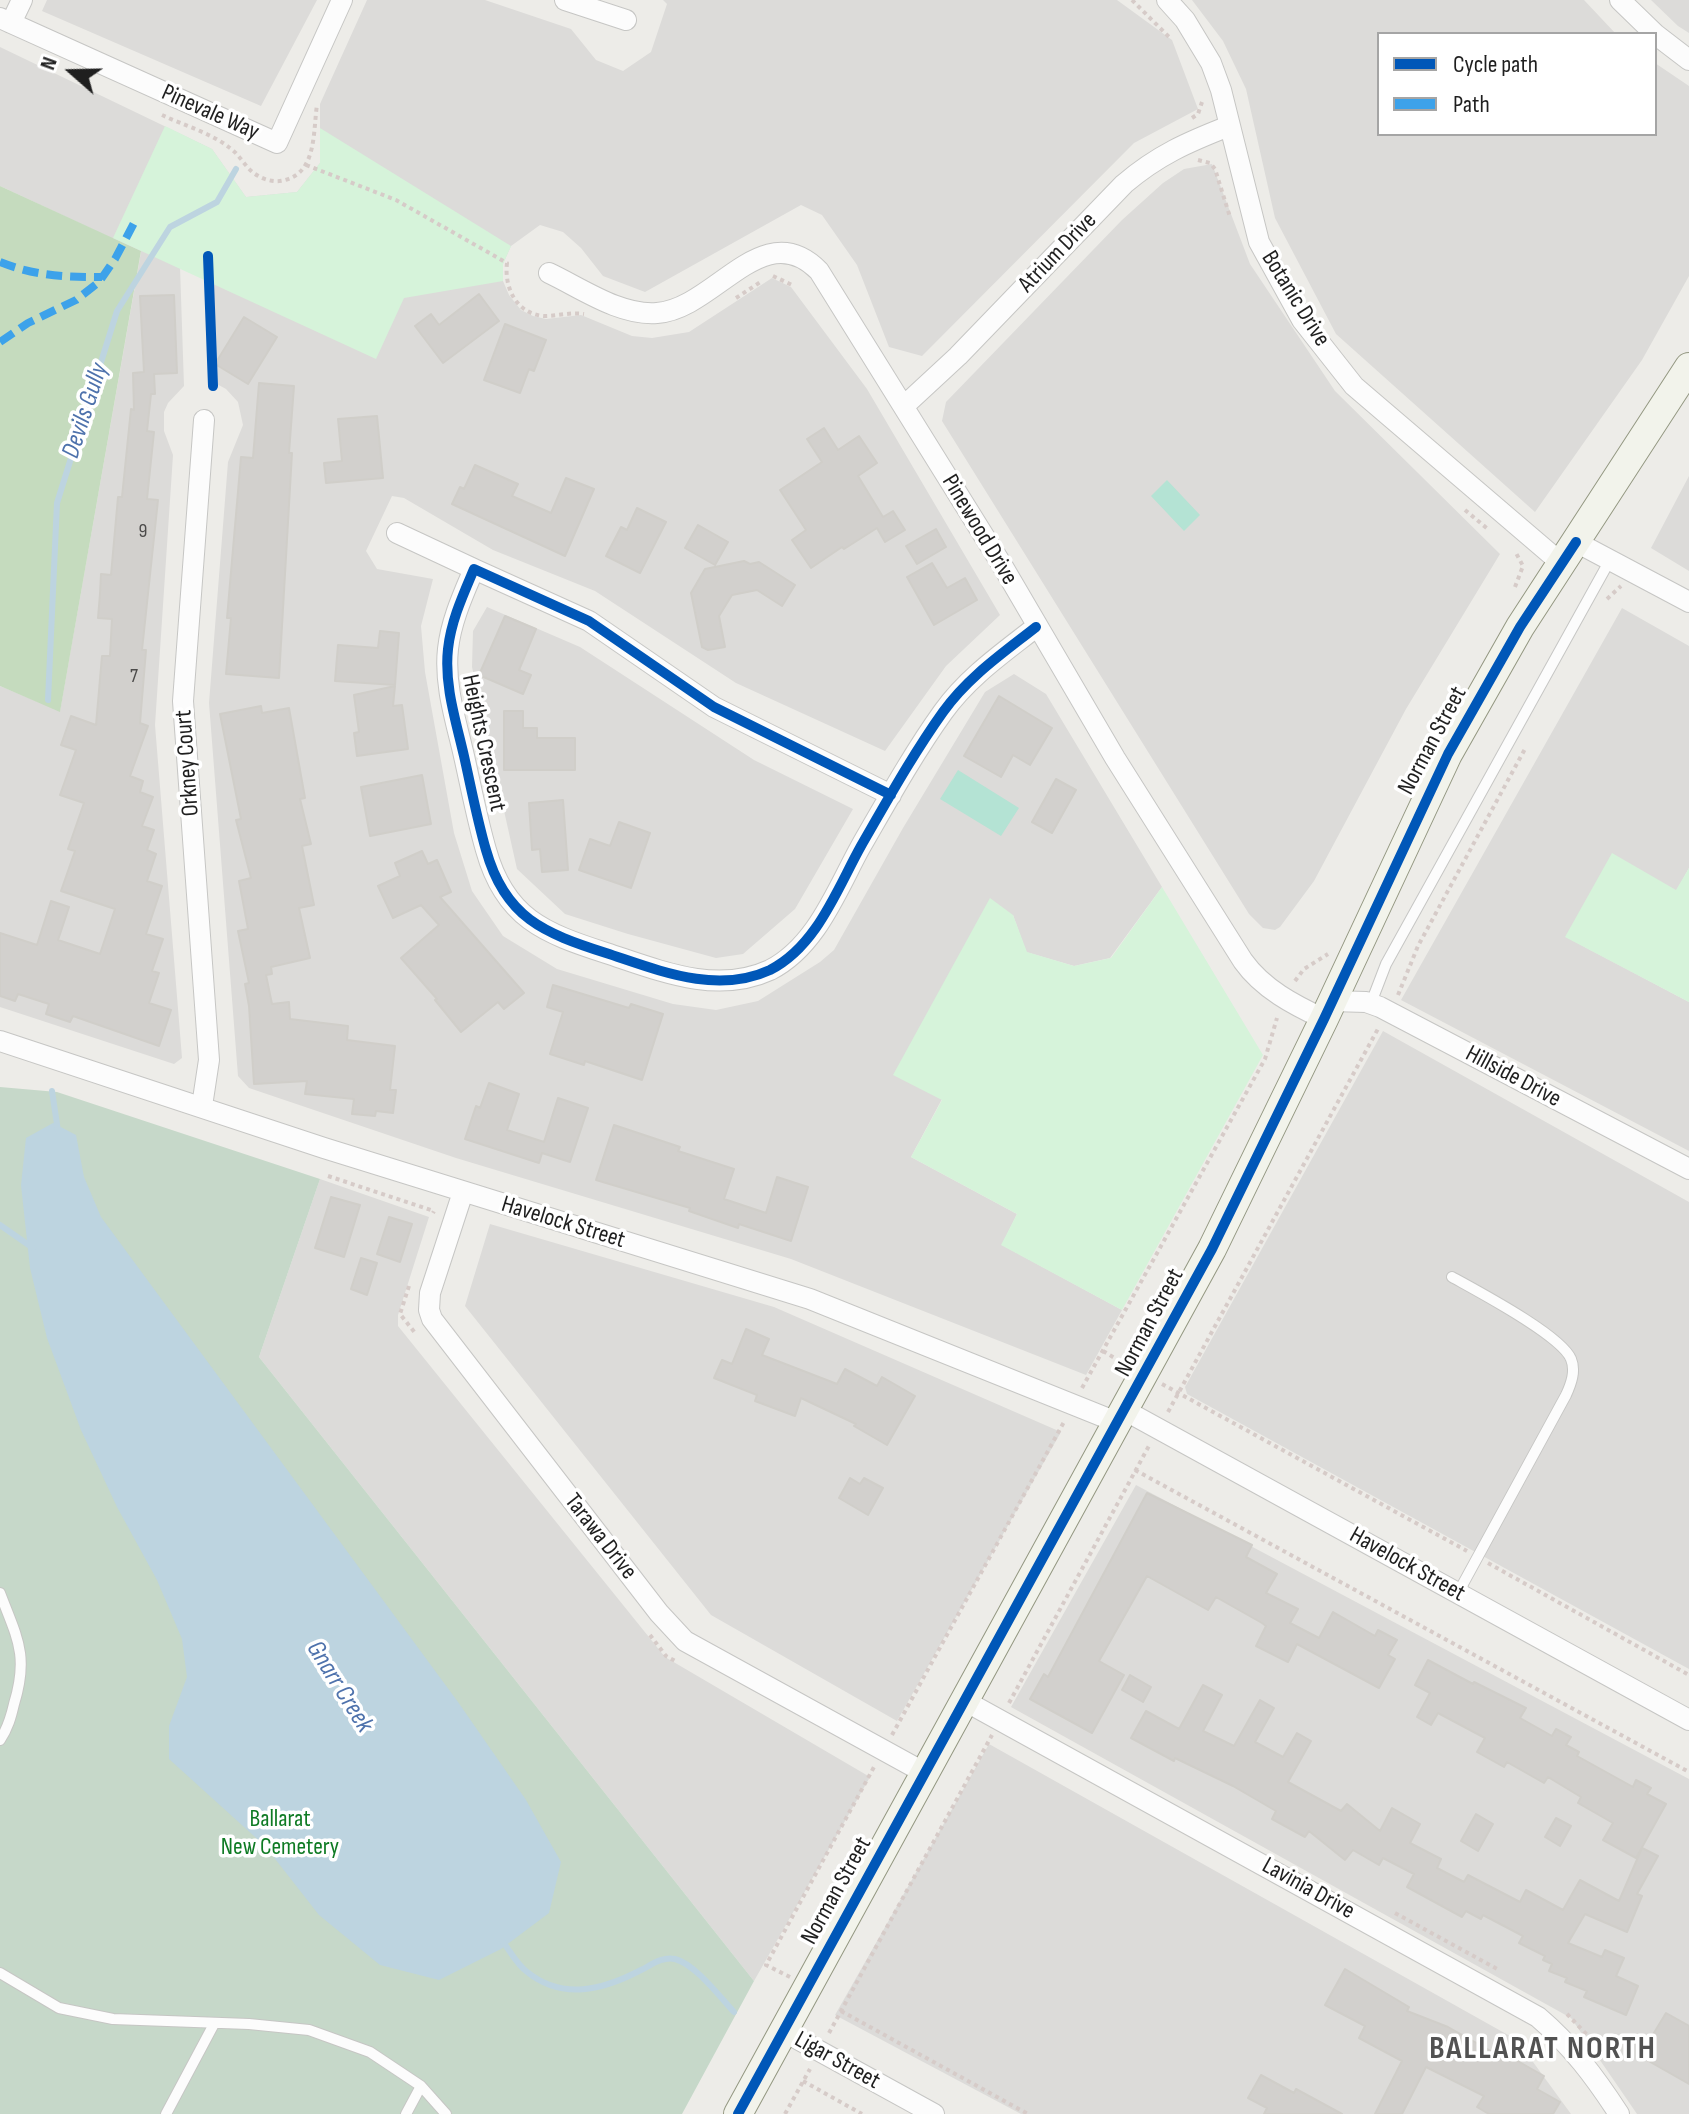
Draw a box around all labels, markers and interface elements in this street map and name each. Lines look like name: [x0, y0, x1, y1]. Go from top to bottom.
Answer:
north arrow: [32, 32, 112, 112]
legend: [1377, 32, 1657, 136]
text: Cycle path: [1453, 50, 1538, 79]
text: N: [34, 53, 64, 74]
street label: Pinevale Way: [157, 79, 263, 147]
text: Path: [1453, 90, 1490, 119]
street label: Atrium Drive: [1013, 207, 1103, 299]
street label: Botanic Drive: [1254, 246, 1336, 352]
water label: Devils Gully: [56, 360, 116, 462]
street label: Pinewood Drive: [935, 470, 1023, 590]
house number: 9: [139, 520, 147, 544]
house number: 7: [130, 665, 138, 689]
street label: Heights Crescent: [454, 672, 512, 814]
street label: Norman Street: [1392, 682, 1474, 800]
street label: Orkney Court: [170, 709, 206, 817]
street label: Hillside Drive: [1460, 1040, 1566, 1114]
street label: Havelock Street: [498, 1191, 628, 1255]
street label: Norman Street: [1109, 1264, 1191, 1382]
street label: Tarawa Drive: [558, 1488, 642, 1586]
street label: Havelock Street: [1344, 1521, 1470, 1609]
water label: Gnarr Creek: [299, 1635, 379, 1739]
park label: Ballarat New Cemetery: [221, 1806, 339, 1862]
street label: Norman Street: [796, 1832, 878, 1950]
street label: Lavinia Drive: [1257, 1852, 1359, 1926]
street label: Ligar Street: [789, 2026, 885, 2096]
district label: BALLARAT NORTH: [1429, 2031, 1657, 2069]

